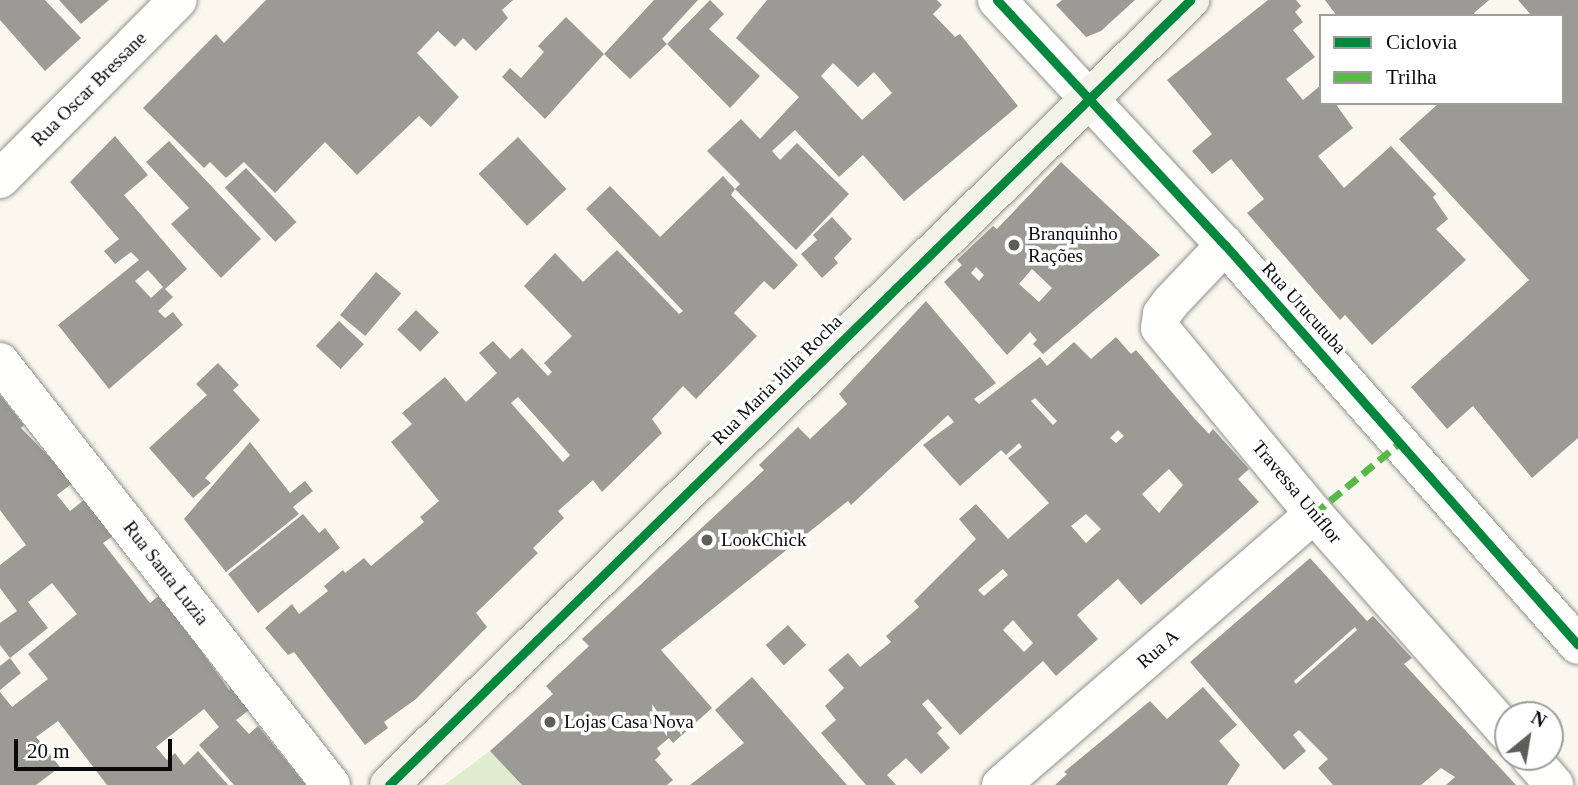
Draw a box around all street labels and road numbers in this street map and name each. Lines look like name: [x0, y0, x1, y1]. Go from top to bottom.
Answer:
street label: Rua Oscar Bressane: [27, 27, 151, 151]
street label: Rua Urucutuba: [1257, 257, 1351, 359]
street label: Rua Maria Júlia Rocha: [707, 310, 847, 450]
street label: Travessa Uniflor: [1247, 436, 1347, 548]
street label: Rua Santa Luzia: [118, 517, 214, 629]
street label: Rua A: [1132, 624, 1184, 674]

